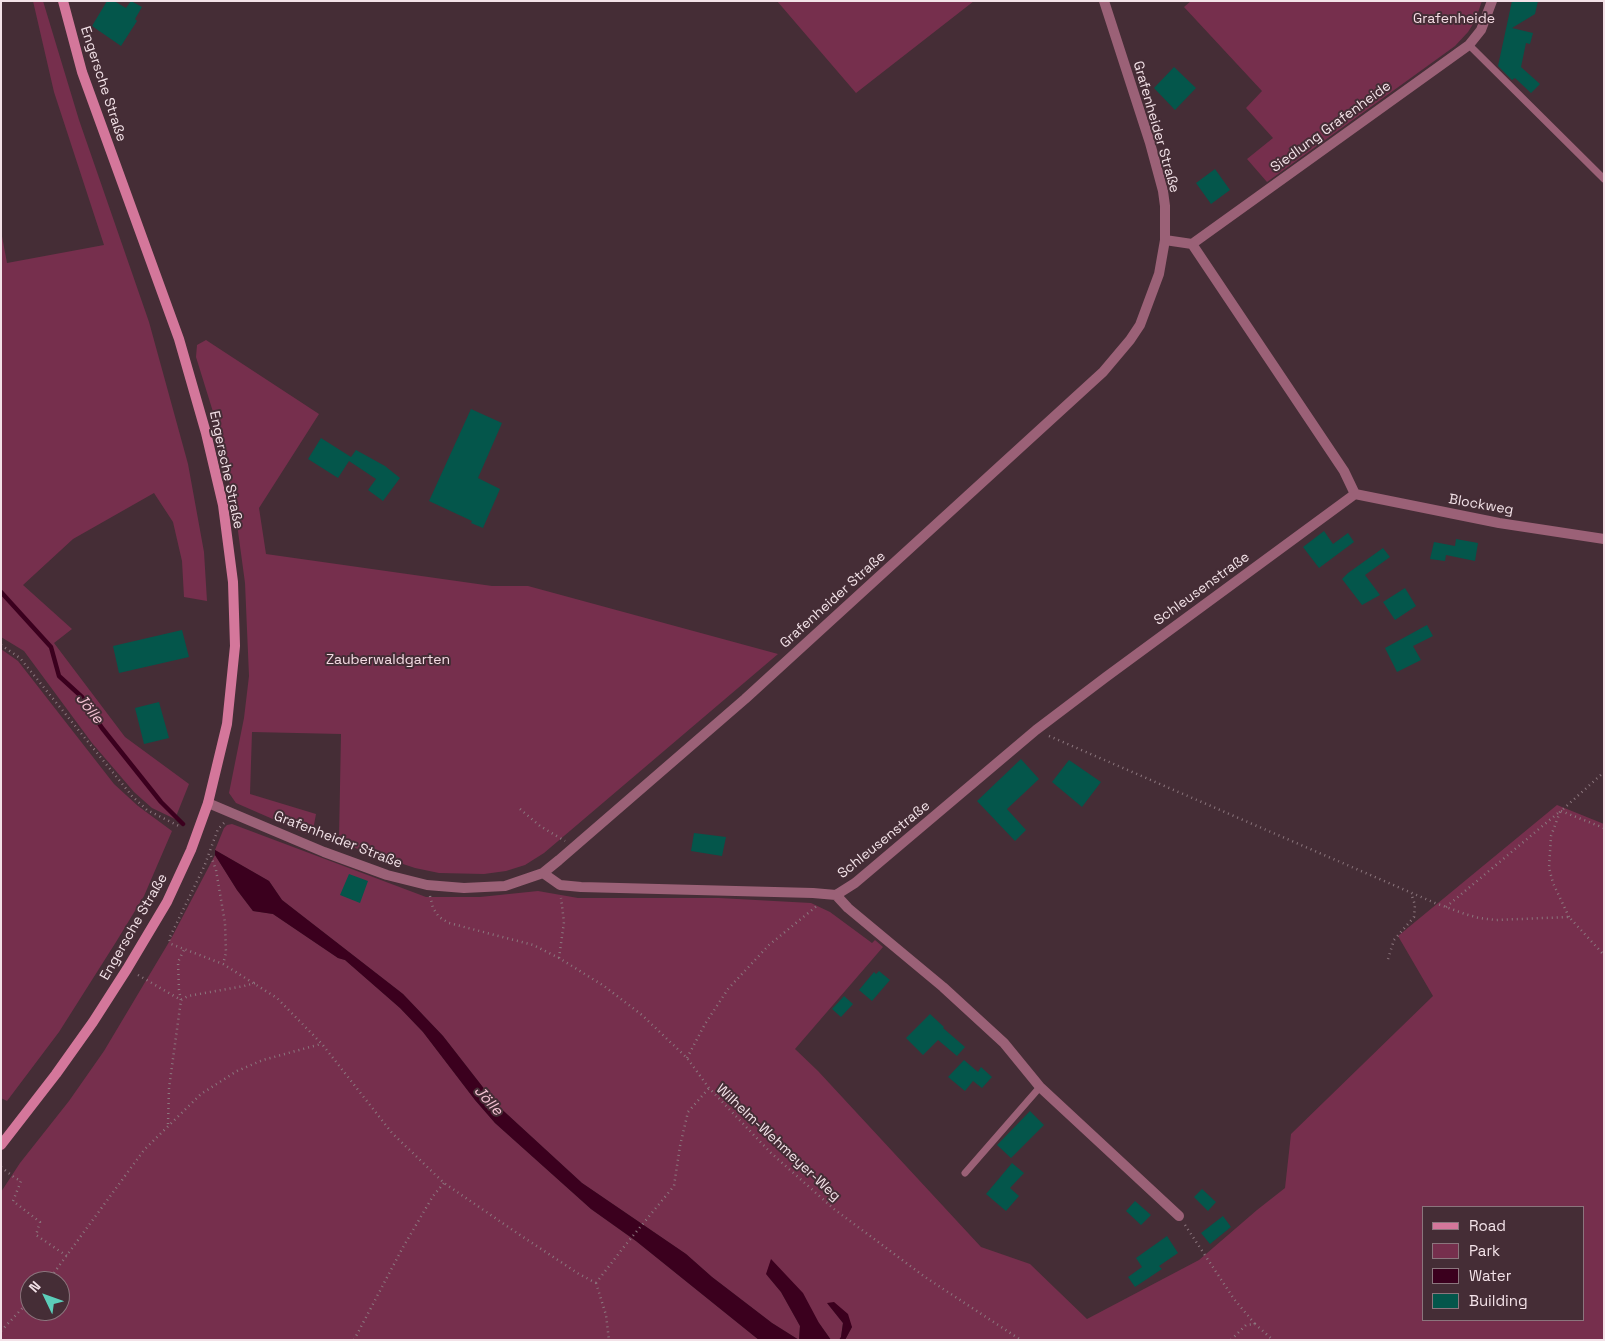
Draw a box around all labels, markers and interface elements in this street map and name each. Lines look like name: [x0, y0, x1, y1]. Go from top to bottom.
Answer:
park label: Grafenheide: [1413, 11, 1495, 27]
street label: Engersche Straße: [76, 24, 130, 144]
street label: Grafenheider Straße: [1129, 59, 1183, 195]
street label: Siedlung Grafenheide: [1268, 78, 1394, 176]
street label: Engersche Straße: [205, 409, 247, 531]
street label: Blockweg: [1447, 491, 1515, 519]
street label: Grafenheider Straße: [777, 548, 889, 652]
street label: Schleusenstraße: [1151, 549, 1253, 629]
park label: Zauberwaldgarten: [326, 652, 450, 668]
water label: Jölle: [71, 690, 107, 728]
street label: Schleusenstraße: [834, 798, 934, 882]
street label: Grafenheider Straße: [271, 808, 405, 872]
street label: Engersche Straße: [97, 871, 171, 983]
street label: Wilhelm-Wehmeyer-Weg: [712, 1081, 844, 1205]
water label: Jölle: [470, 1082, 506, 1120]
legend: [1422, 1206, 1585, 1321]
text: Road: [1469, 1216, 1506, 1235]
text: Park: [1469, 1241, 1500, 1260]
text: Water: [1469, 1266, 1511, 1285]
north arrow: [20, 1271, 70, 1321]
text: N: [25, 1277, 44, 1296]
text: Building: [1469, 1291, 1528, 1310]

